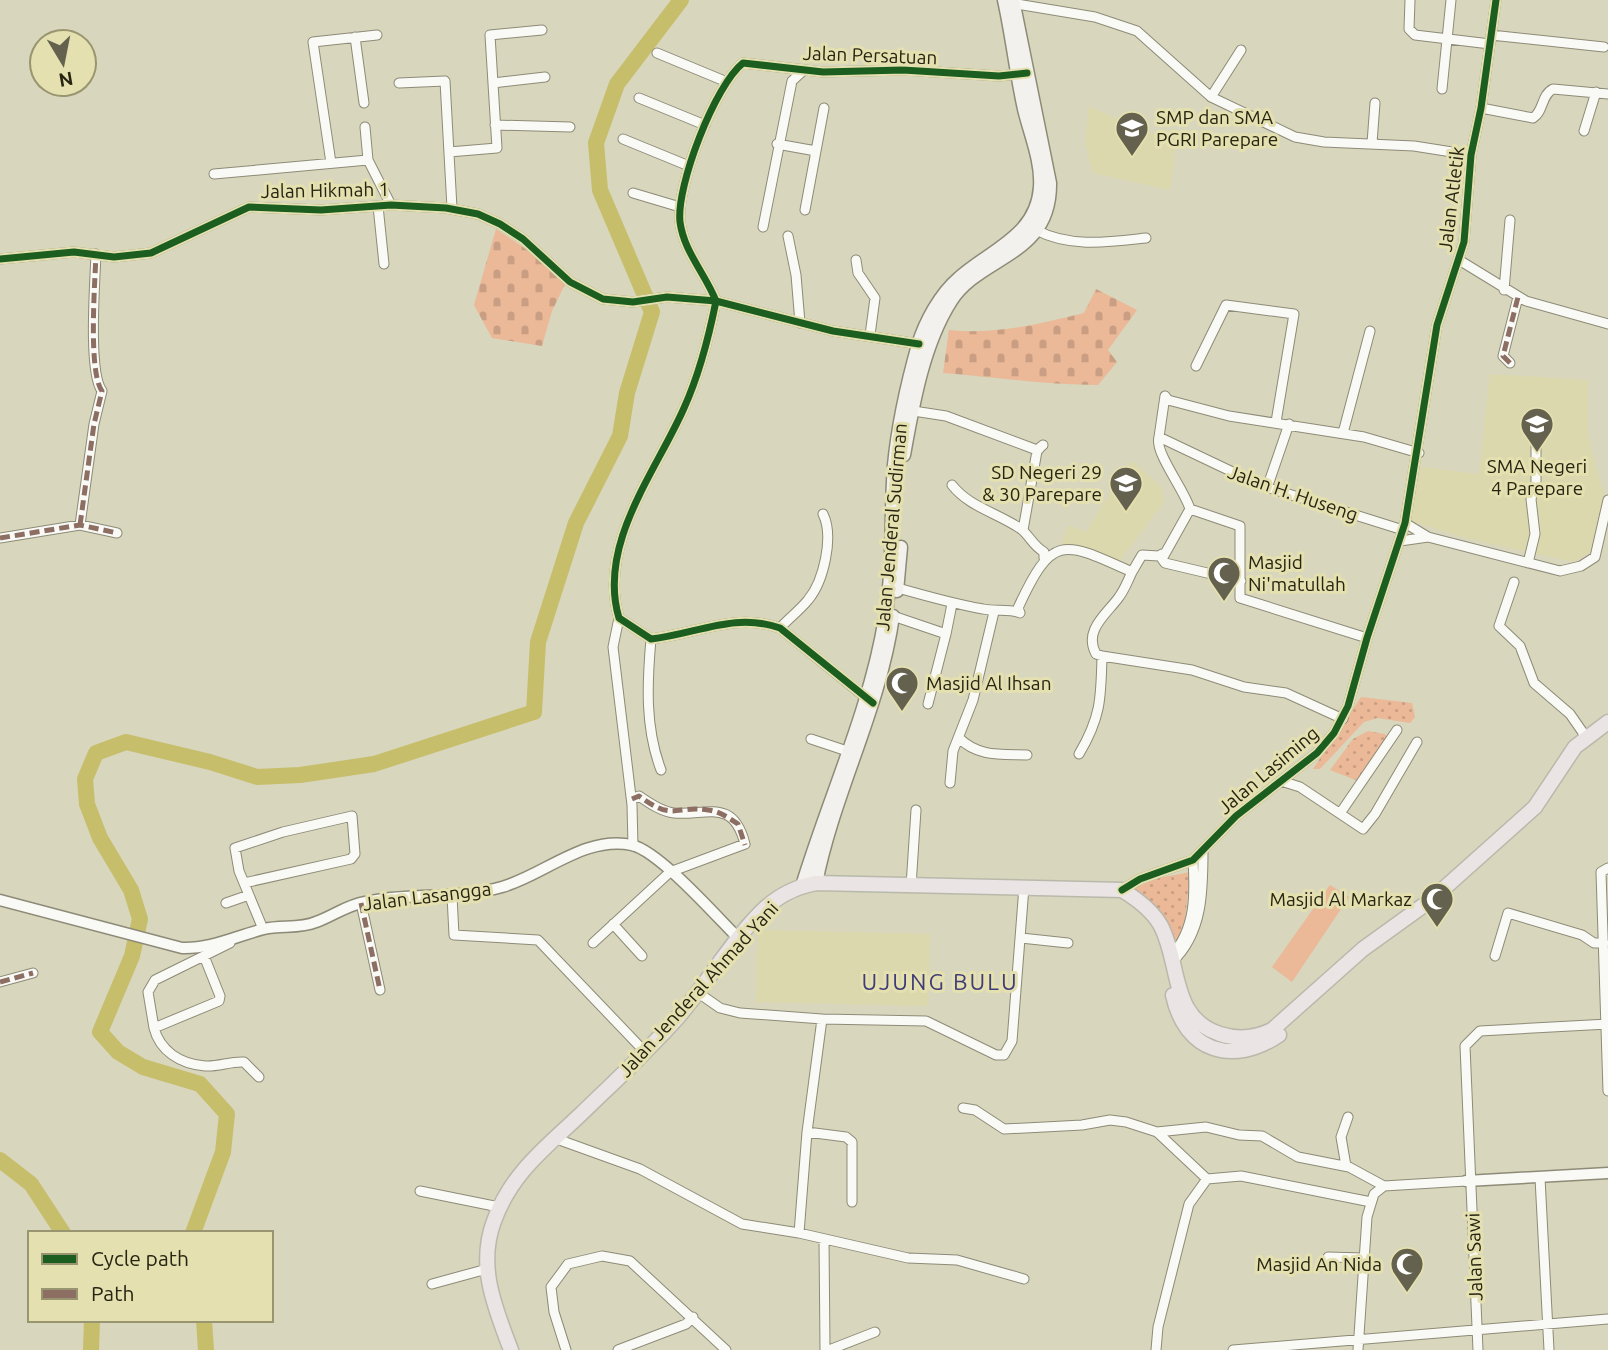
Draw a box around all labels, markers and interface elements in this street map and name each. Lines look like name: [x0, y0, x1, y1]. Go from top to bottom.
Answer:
north arrow: [28, 28, 98, 98]
street label: Jalan Persatuan: [802, 42, 938, 68]
text: N: [57, 68, 75, 92]
place label: SMP dan SMA PGRI Parepare: [1156, 106, 1278, 150]
school or university icon: SMP dan SMA PGRI Parepare: [1113, 109, 1151, 158]
street label: Jalan Atletik: [1434, 145, 1468, 253]
street label: Jalan Hikmah 1: [260, 178, 390, 202]
school or university icon: SMA Negeri 4 Parepare: [1518, 405, 1556, 454]
street label: Jalan Jenderal Sudirman: [871, 422, 911, 632]
place label: SMA Negeri 4 Parepare: [1487, 455, 1587, 499]
street label: Jalan H. Huseng: [1225, 460, 1361, 526]
place label: SD Negeri 29 & 30 Parepare: [982, 461, 1102, 505]
school or university icon: SD Negeri 29 & 30 Parepare: [1107, 464, 1145, 513]
place label: Masjid Ni'matullah: [1248, 551, 1346, 595]
mosque icon: Masjid Ni'matullah: [1205, 554, 1243, 603]
mosque icon: Masjid Al Ihsan: [883, 664, 921, 713]
place label: Masjid Al Ihsan: [926, 672, 1051, 694]
street label: Jalan Lasiming: [1213, 722, 1323, 818]
street label: Jalan Lasangga: [362, 877, 492, 915]
mosque icon: Masjid Al Markaz: [1418, 880, 1456, 929]
place label: Masjid Al Markaz: [1270, 888, 1412, 910]
street label: Jalan Jenderal Ahmad Yani: [614, 897, 782, 1081]
district label: UJUNG BULU: [861, 969, 1019, 994]
street label: Jalan Sawi: [1461, 1213, 1487, 1301]
legend: [28, 1231, 273, 1322]
mosque icon: Masjid An Nida: [1388, 1245, 1426, 1294]
text: Cycle path: [91, 1246, 189, 1270]
place label: Masjid An Nida: [1256, 1253, 1382, 1275]
text: Path: [91, 1281, 134, 1305]

